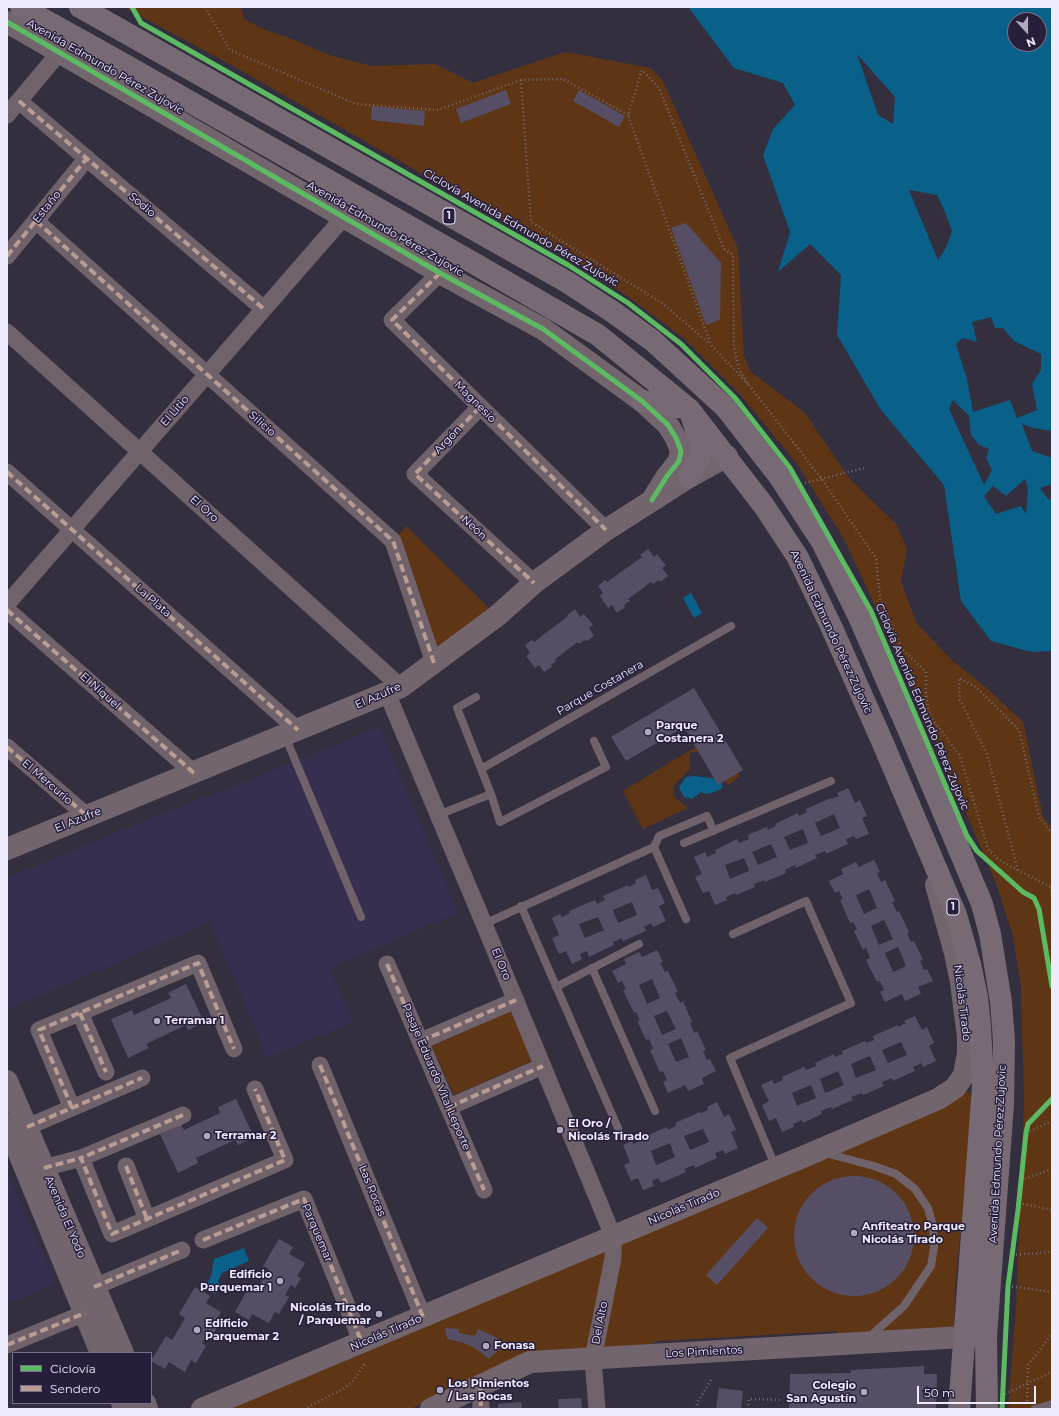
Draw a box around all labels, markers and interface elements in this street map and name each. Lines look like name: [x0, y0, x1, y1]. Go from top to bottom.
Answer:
north arrow: [1007, 12, 1047, 52]
street label: Avenida Edmundo Pérez Zujovic: [24, 17, 186, 117]
text: N: [1024, 34, 1038, 50]
street label: Ciclovía Avenida Edmundo Pérez Zujovic: [421, 166, 621, 290]
street label: Avenida Edmundo Pérez Zujovic: [304, 179, 466, 279]
street label: Estaño: [30, 188, 64, 226]
street label: Sodio: [126, 190, 158, 220]
road number: 1: [443, 208, 455, 224]
street label: Magnesio: [451, 378, 499, 426]
street label: El Litio: [158, 393, 192, 429]
street label: Silicio: [246, 409, 278, 439]
street label: Argón: [431, 423, 465, 457]
street label: El Oro: [187, 493, 221, 525]
street label: Neón: [459, 513, 489, 543]
street label: Avenida Edmundo Pérez Zujovic: [787, 548, 875, 716]
street label: La Plata: [132, 582, 174, 620]
street label: Ciclovía Avenida Edmundo Pérez Zujovic: [872, 601, 972, 813]
street label: Parque Costanera: [554, 658, 646, 718]
street label: El Níquel: [77, 670, 123, 712]
street label: El Azufre: [353, 680, 403, 712]
place label: Parque Costanera 2: [656, 719, 723, 745]
marker: Parque Costanera 2: [643, 727, 653, 737]
street label: El Mercurio: [19, 757, 75, 807]
street label: El Azufre: [53, 805, 103, 835]
road number: 1: [947, 899, 959, 915]
street label: El Oro: [488, 946, 514, 982]
street label: Nicolás Tirado: [951, 964, 973, 1042]
street label: Pasaje Eduardo Vital Leporte: [399, 1001, 473, 1153]
place label: Terramar 1: [165, 1014, 224, 1028]
marker: Terramar 1: [152, 1016, 162, 1026]
street label: Avenida Edmundo Pérez Zujovic: [987, 1064, 1009, 1244]
place label: El Oro / Nicolás Tirado: [568, 1117, 649, 1143]
marker: El Oro / Nicolás Tirado: [555, 1125, 565, 1135]
place label: Terramar 2: [215, 1129, 277, 1143]
marker: Terramar 2: [202, 1131, 212, 1141]
street label: Las Rocas: [356, 1163, 388, 1219]
street label: Avenida El Yodo: [42, 1174, 88, 1260]
street label: Nicolás Tirado: [646, 1186, 722, 1228]
street label: Parquemar: [299, 1202, 335, 1264]
place label: Anfiteatro Parque Nicolás Tirado: [862, 1220, 965, 1246]
marker: Anfiteatro Parque Nicolás Tirado: [849, 1228, 859, 1238]
place label: Edificio Parquemar 1: [200, 1268, 272, 1294]
marker: Edificio Parquemar 1: [275, 1276, 285, 1286]
street label: Del Alto: [589, 1300, 611, 1346]
place label: Nicolás Tirado / Parquemar: [290, 1301, 371, 1327]
marker: Nicolás Tirado / Parquemar: [374, 1309, 384, 1319]
street label: Nicolás Tirado: [348, 1312, 424, 1354]
place label: Edificio Parquemar 2: [205, 1317, 279, 1343]
marker: Edificio Parquemar 2: [192, 1325, 202, 1335]
place label: Fonasa: [494, 1339, 535, 1353]
marker: Fonasa: [481, 1341, 491, 1351]
street label: Los Pimientos: [665, 1343, 743, 1361]
legend: [12, 1352, 152, 1404]
text: Ciclovía: [50, 1361, 96, 1376]
place label: Los Pimientos / Las Rocas: [448, 1377, 529, 1403]
scale bar: [919, 1378, 1038, 1404]
place label: Colegio San Agustín: [786, 1379, 856, 1405]
text: Sendero: [50, 1381, 100, 1396]
marker: Los Pimientos / Las Rocas: [435, 1385, 445, 1395]
text: 50 m: [924, 1385, 955, 1400]
marker: Colegio San Agustín: [859, 1387, 869, 1397]

